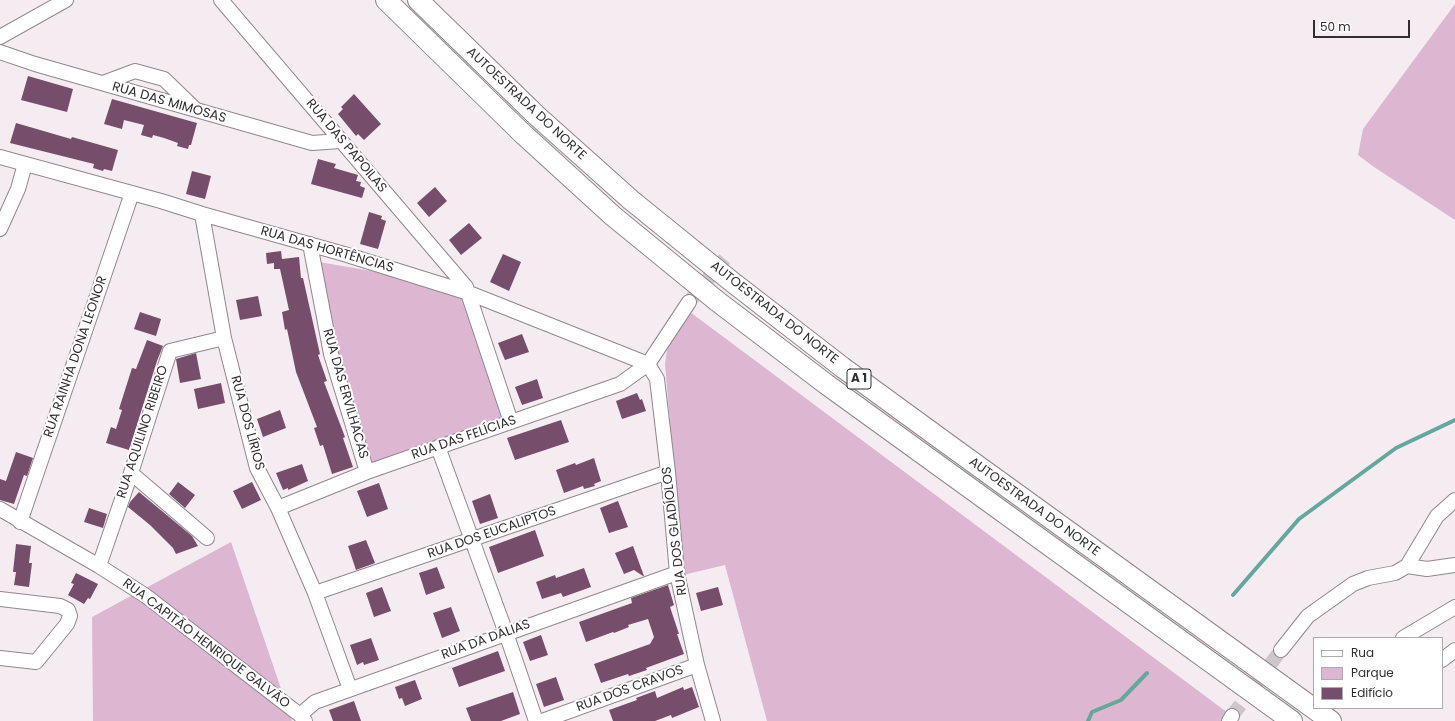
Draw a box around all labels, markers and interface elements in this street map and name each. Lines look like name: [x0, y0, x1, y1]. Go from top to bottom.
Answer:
scale bar: [1315, 12, 1412, 38]
text: 50 m: [1320, 18, 1351, 35]
street label: AUTOESTRADA DO NORTE: [463, 44, 589, 164]
street label: RUA DAS MIMOSAS: [110, 79, 228, 127]
street label: RUA DAS PAPOILAS: [302, 96, 390, 196]
street label: RUA DAS HORTÊNCIAS: [259, 224, 395, 276]
street label: AUTOESTRADA DO NORTE: [707, 258, 841, 368]
street label: RUA RAINHA DONA LEONOR: [41, 274, 111, 440]
street label: RUA DAS ERVILHACAS: [319, 327, 371, 461]
street label: RUA AQUILINO RIBEIRO: [114, 364, 172, 500]
road number: A 1: [847, 369, 871, 389]
street label: RUA DOS LÍRIOS: [227, 374, 267, 472]
street label: RUA DAS FELÍCIAS: [410, 413, 518, 463]
street label: AUTOESTRADA DO NORTE: [965, 454, 1103, 560]
street label: RUA DOS GLADÍOLOS: [659, 466, 691, 596]
street label: RUA DOS EUCALIPTOS: [426, 504, 558, 562]
street label: RUA CAPITÃO HENRIQUE GALVÃO: [119, 576, 293, 712]
street label: RUA DA DÁLIAS: [439, 617, 533, 663]
legend: [1313, 637, 1443, 709]
text: Rua: [1351, 644, 1374, 661]
street label: RUA DOS CRAVOS: [574, 662, 686, 716]
text: Parque: [1351, 664, 1394, 681]
text: Edifício: [1351, 684, 1393, 701]

